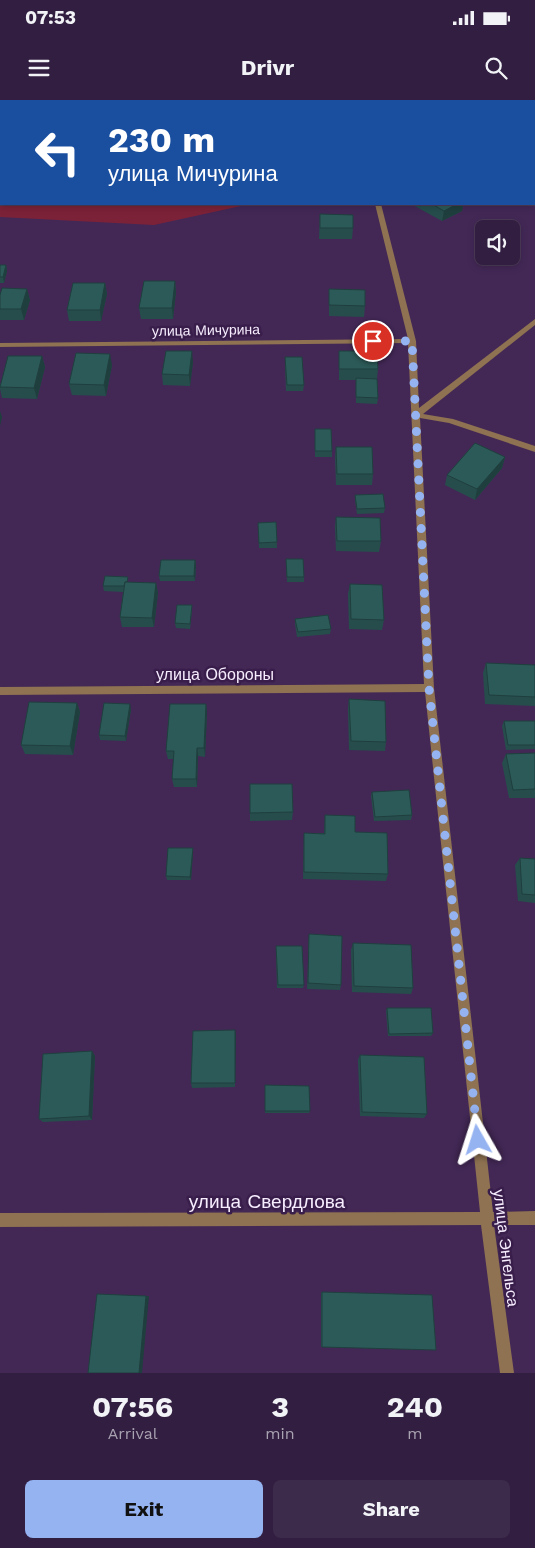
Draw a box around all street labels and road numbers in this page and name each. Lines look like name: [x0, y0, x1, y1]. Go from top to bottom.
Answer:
street label: улица Мичурина: [152, 321, 260, 339]
street label: улица Обороны: [156, 665, 274, 684]
street label: улица Энгельса: [489, 1188, 523, 1308]
street label: улица Свердлова: [189, 1190, 346, 1213]

